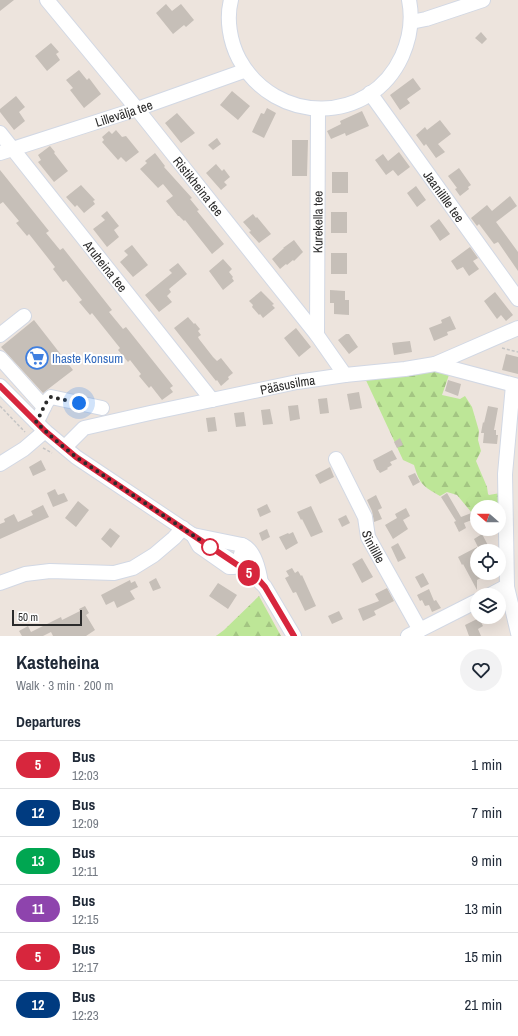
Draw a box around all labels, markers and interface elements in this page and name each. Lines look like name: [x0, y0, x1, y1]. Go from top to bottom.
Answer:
street label: Lillevälja tee: [93, 96, 155, 130]
street label: Ristikheina tee: [169, 153, 228, 220]
street label: Jaanilille tee: [420, 167, 469, 226]
street label: Kurekella tee: [309, 191, 326, 253]
street label: Aruheina tee: [79, 236, 131, 295]
supermarket icon: Ihaste Konsum: [24, 345, 50, 371]
place label: Ihaste Konsum: [52, 350, 123, 367]
street label: Pääsusilma: [258, 371, 316, 398]
your location: [69, 393, 89, 413]
north arrow: [470, 500, 506, 536]
map controls: [470, 500, 506, 624]
street label: Sinilille: [359, 529, 389, 566]
unlabelled marker: [201, 538, 219, 556]
button: locate: [470, 544, 506, 580]
line badge: 5: [236, 560, 262, 586]
text: 5: [246, 564, 252, 582]
button: layers: [470, 588, 506, 624]
scale bar: [12, 608, 82, 627]
text: 50 m: [18, 610, 38, 624]
text: Kasteheina: [16, 649, 99, 675]
button: heart: [460, 649, 502, 691]
text: Walk · 3 min · 200 m: [16, 677, 113, 694]
text: Departures: [16, 711, 81, 732]
text: Bus: [72, 746, 95, 767]
text: 1 min: [471, 754, 502, 775]
text: 5: [35, 756, 41, 774]
text: 12:03: [72, 767, 99, 784]
text: Bus: [72, 794, 95, 815]
text: 7 min: [471, 802, 502, 823]
text: 12: [32, 804, 44, 822]
text: 12:09: [72, 815, 99, 832]
text: Bus: [72, 842, 95, 863]
text: 9 min: [471, 850, 502, 871]
text: 13: [32, 852, 44, 870]
text: 12:11: [72, 863, 98, 880]
text: Bus: [72, 890, 95, 911]
text: 13 min: [464, 898, 502, 919]
text: 11: [32, 900, 44, 918]
text: 12:15: [72, 911, 99, 928]
text: Bus: [72, 938, 95, 959]
text: 15 min: [464, 946, 502, 967]
text: 5: [35, 948, 41, 966]
text: 12:17: [72, 959, 99, 976]
text: Bus: [72, 986, 95, 1007]
text: 21 min: [464, 994, 502, 1015]
text: 12: [32, 996, 44, 1014]
text: 12:23: [72, 1007, 99, 1024]

